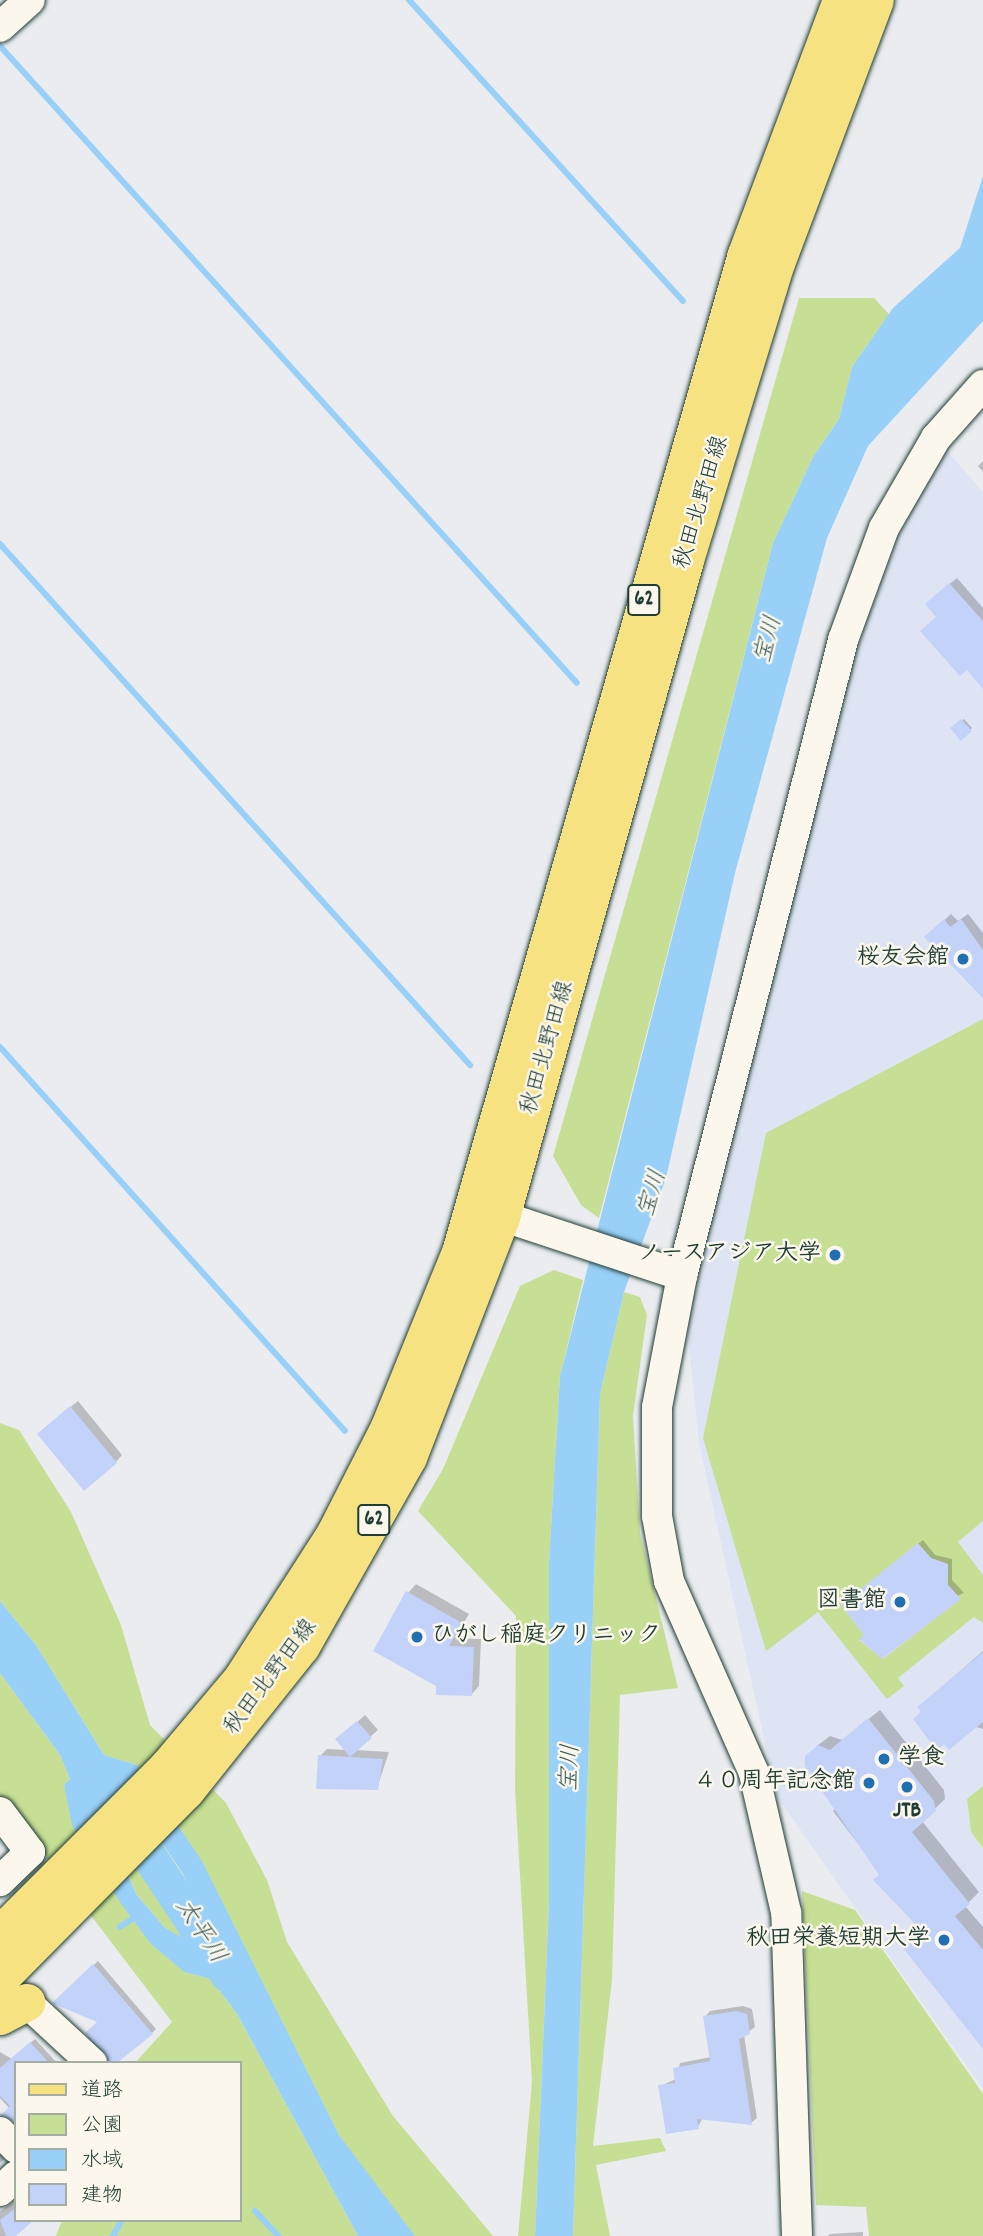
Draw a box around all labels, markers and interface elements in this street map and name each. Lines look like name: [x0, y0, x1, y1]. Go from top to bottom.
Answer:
street label: 秋田北野田線: [670, 433, 736, 573]
road number: 62: [626, 582, 662, 618]
water label: 宝川: [750, 613, 790, 667]
place label: 桜友会館: [857, 945, 949, 973]
marker: 桜友会館: [955, 951, 971, 967]
street label: 秋田北野田線: [517, 978, 581, 1118]
water label: 宝川: [633, 1167, 675, 1221]
place label: ノースアジア大学: [637, 1241, 821, 1269]
marker: ノースアジア大学: [827, 1247, 843, 1263]
road number: 62: [356, 1502, 392, 1538]
place label: 図書館: [817, 1588, 886, 1616]
marker: 図書館: [892, 1594, 908, 1610]
street label: 秋田北野田線: [219, 1615, 325, 1741]
place label: ひがし稲庭クリニック: [431, 1623, 661, 1651]
marker: ひがし稲庭クリニック: [409, 1629, 425, 1645]
water label: 宝川: [556, 1743, 588, 1793]
place label: 学食: [898, 1745, 944, 1773]
marker: 学食: [876, 1751, 892, 1767]
place label: ４０周年記念館: [694, 1769, 855, 1797]
marker: ４０周年記念館: [861, 1775, 877, 1791]
marker: JTB: [899, 1779, 915, 1795]
place label: JTB: [893, 1798, 921, 1826]
water label: 太平川: [167, 1894, 231, 1970]
place label: 秋田栄養短期大学: [746, 1926, 930, 1954]
marker: 秋田栄養短期大学: [936, 1932, 952, 1948]
legend: [14, 2061, 242, 2222]
text: 道路: [81, 2077, 123, 2107]
text: 公園: [81, 2112, 123, 2142]
text: 水域: [81, 2147, 123, 2177]
text: 建物: [81, 2182, 123, 2212]

